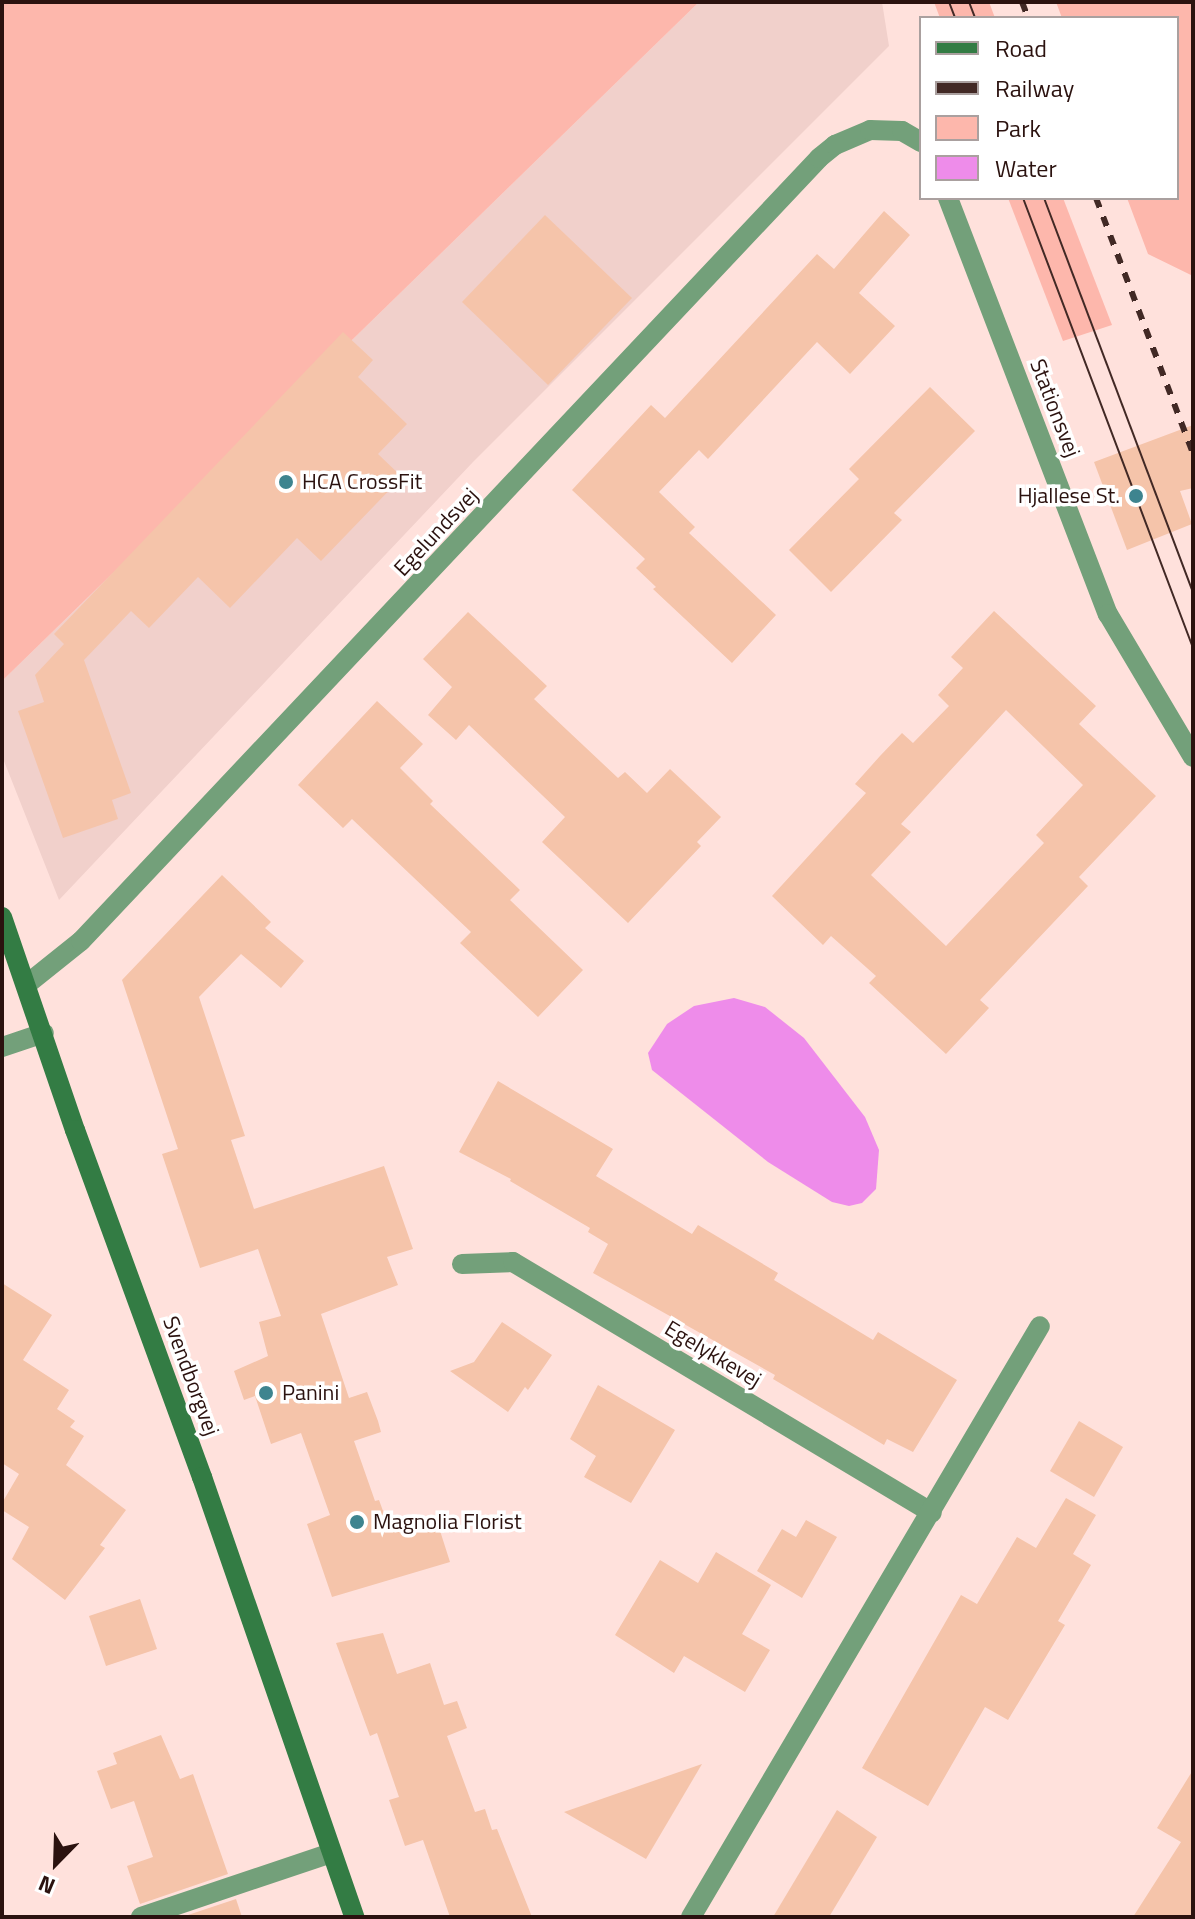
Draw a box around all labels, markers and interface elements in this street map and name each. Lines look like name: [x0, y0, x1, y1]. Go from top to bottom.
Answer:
legend: [919, 16, 1179, 200]
text: Road: [995, 30, 1047, 66]
text: Railway: [995, 70, 1074, 106]
text: Park: [995, 110, 1041, 146]
text: Water: [995, 150, 1057, 186]
street label: Stationsvej: [1024, 355, 1086, 461]
place label: HCA CrossFit: [302, 469, 422, 495]
marker: HCA CrossFit: [277, 473, 295, 491]
street label: Egelundsvej: [389, 482, 483, 582]
place label: Hjallese St.: [1018, 483, 1120, 509]
marker: Hjallese St.: [1127, 487, 1145, 505]
street label: Svendborgvej: [157, 1313, 225, 1439]
street label: Egelykkevej: [660, 1315, 766, 1393]
place label: Panini: [282, 1380, 339, 1406]
marker: Panini: [257, 1384, 275, 1402]
place label: Magnolia Florist: [373, 1509, 522, 1535]
marker: Magnolia Florist: [348, 1513, 366, 1531]
north arrow: [16, 1823, 96, 1903]
text: N: [33, 1866, 60, 1904]

